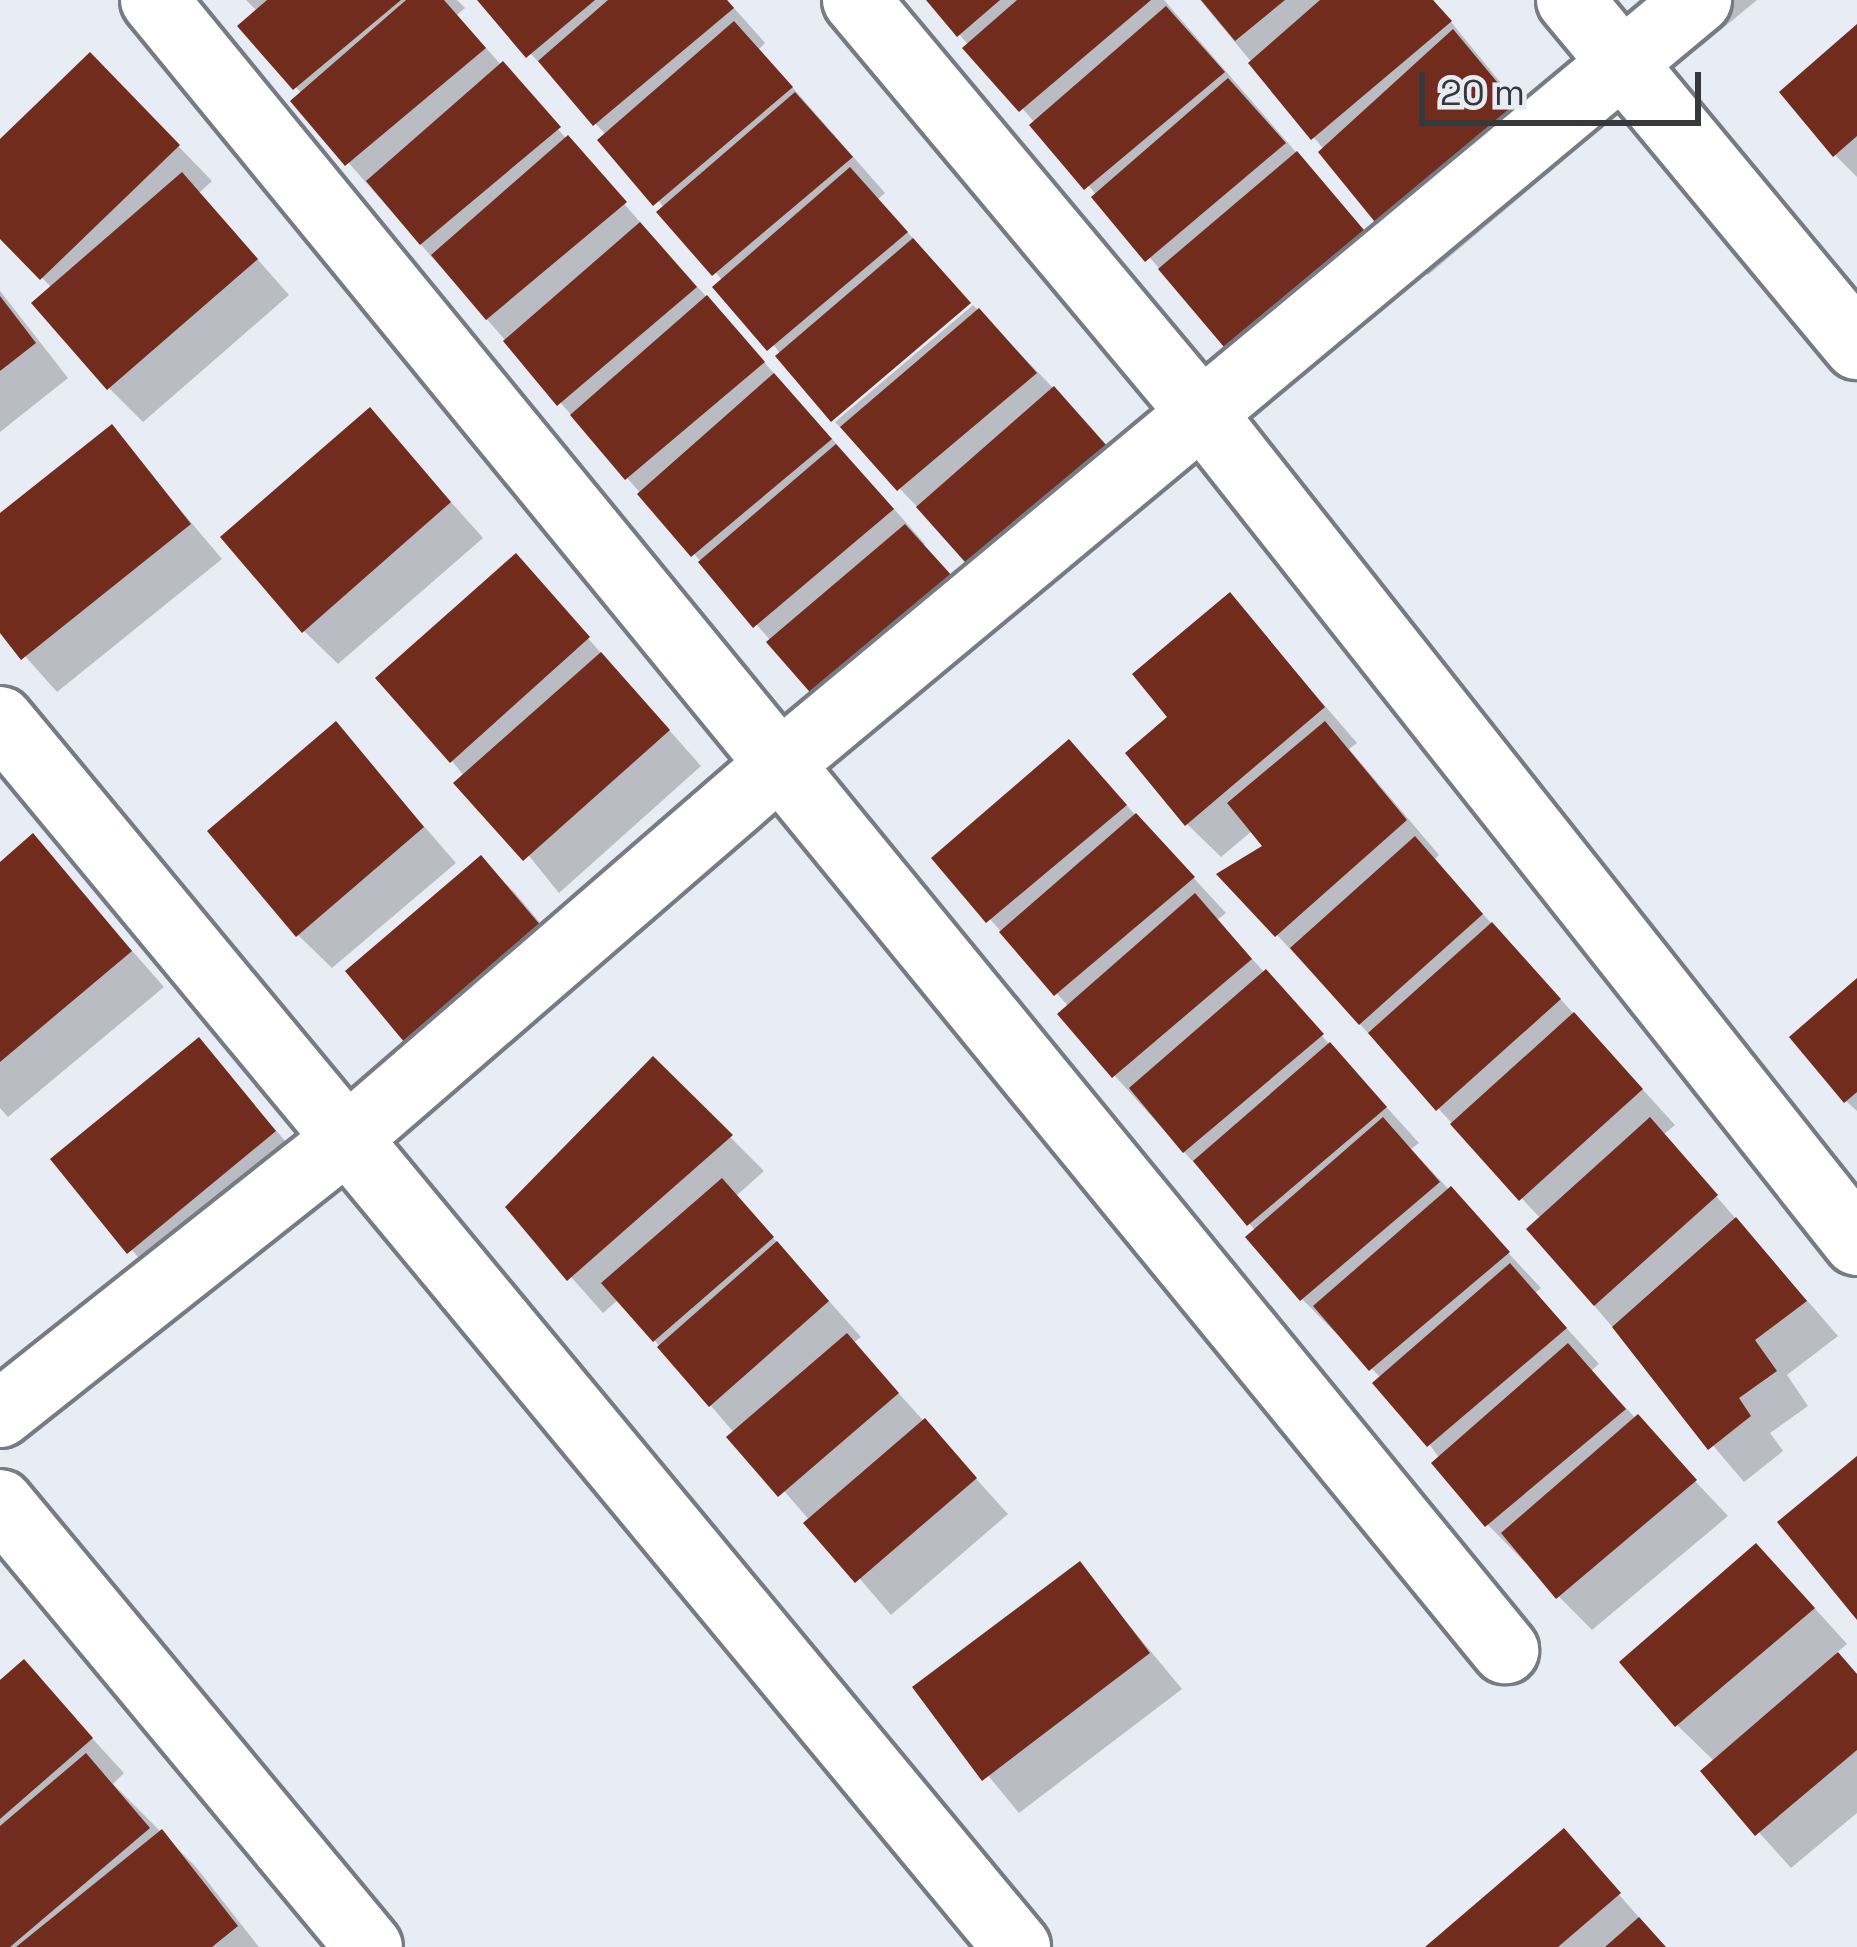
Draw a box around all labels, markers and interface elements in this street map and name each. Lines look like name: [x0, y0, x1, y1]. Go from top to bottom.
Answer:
scale bar: [1425, 48, 1707, 122]
text: 20 m: [1440, 70, 1525, 116]

